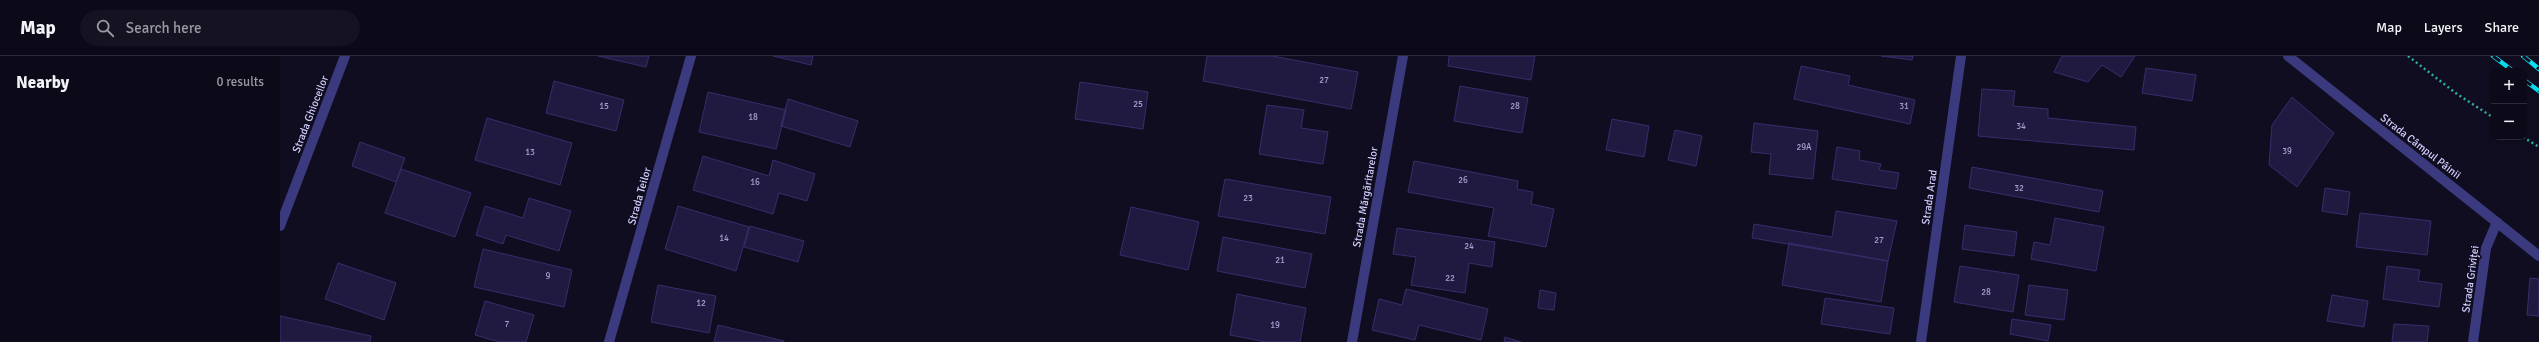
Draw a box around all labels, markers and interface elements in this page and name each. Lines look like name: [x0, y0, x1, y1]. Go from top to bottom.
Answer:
search box: [80, 10, 360, 46]
text: Map: [20, 16, 56, 40]
icon: search: [94, 17, 116, 39]
text: Search here: [126, 19, 201, 37]
text: Map: [2376, 19, 2402, 36]
text: Layers: [2424, 19, 2463, 36]
text: Share: [2485, 19, 2519, 36]
map controls: [2491, 68, 2527, 140]
button: +: [2491, 68, 2527, 104]
text: Nearby: [16, 72, 69, 93]
text: 0 results: [216, 74, 264, 90]
street label: Strada Ghioceilor: [290, 74, 331, 155]
house number: 27: [1319, 75, 1329, 86]
house number: 25: [1133, 99, 1143, 110]
house number: 15: [599, 101, 609, 112]
house number: 28: [1510, 101, 1520, 112]
house number: 31: [1899, 101, 1909, 112]
button: −: [2491, 104, 2527, 140]
street label: Strada Câmpul Pâinii: [2378, 111, 2463, 182]
house number: 18: [748, 112, 758, 123]
house number: 34: [2016, 121, 2026, 132]
house number: 29A: [1796, 142, 1812, 153]
street label: Strada Mărgăritarelor: [1350, 146, 1381, 248]
house number: 39: [2282, 146, 2292, 157]
house number: 13: [525, 147, 535, 158]
street label: Strada Teilor: [625, 166, 654, 226]
street label: Strada Arad: [1919, 169, 1940, 225]
house number: 26: [1458, 175, 1468, 186]
house number: 16: [750, 177, 760, 188]
house number: 32: [2014, 183, 2024, 194]
house number: 23: [1243, 193, 1253, 204]
house number: 14: [719, 233, 729, 244]
house number: 27: [1874, 235, 1884, 246]
house number: 24: [1464, 241, 1474, 252]
street label: Strada Griviței: [2459, 245, 2482, 313]
house number: 21: [1275, 255, 1285, 266]
house number: 9: [546, 271, 551, 282]
house number: 22: [1445, 273, 1455, 284]
house number: 28: [1981, 287, 1991, 298]
house number: 12: [696, 298, 706, 309]
house number: 7: [505, 319, 510, 330]
house number: 19: [1270, 320, 1280, 331]

